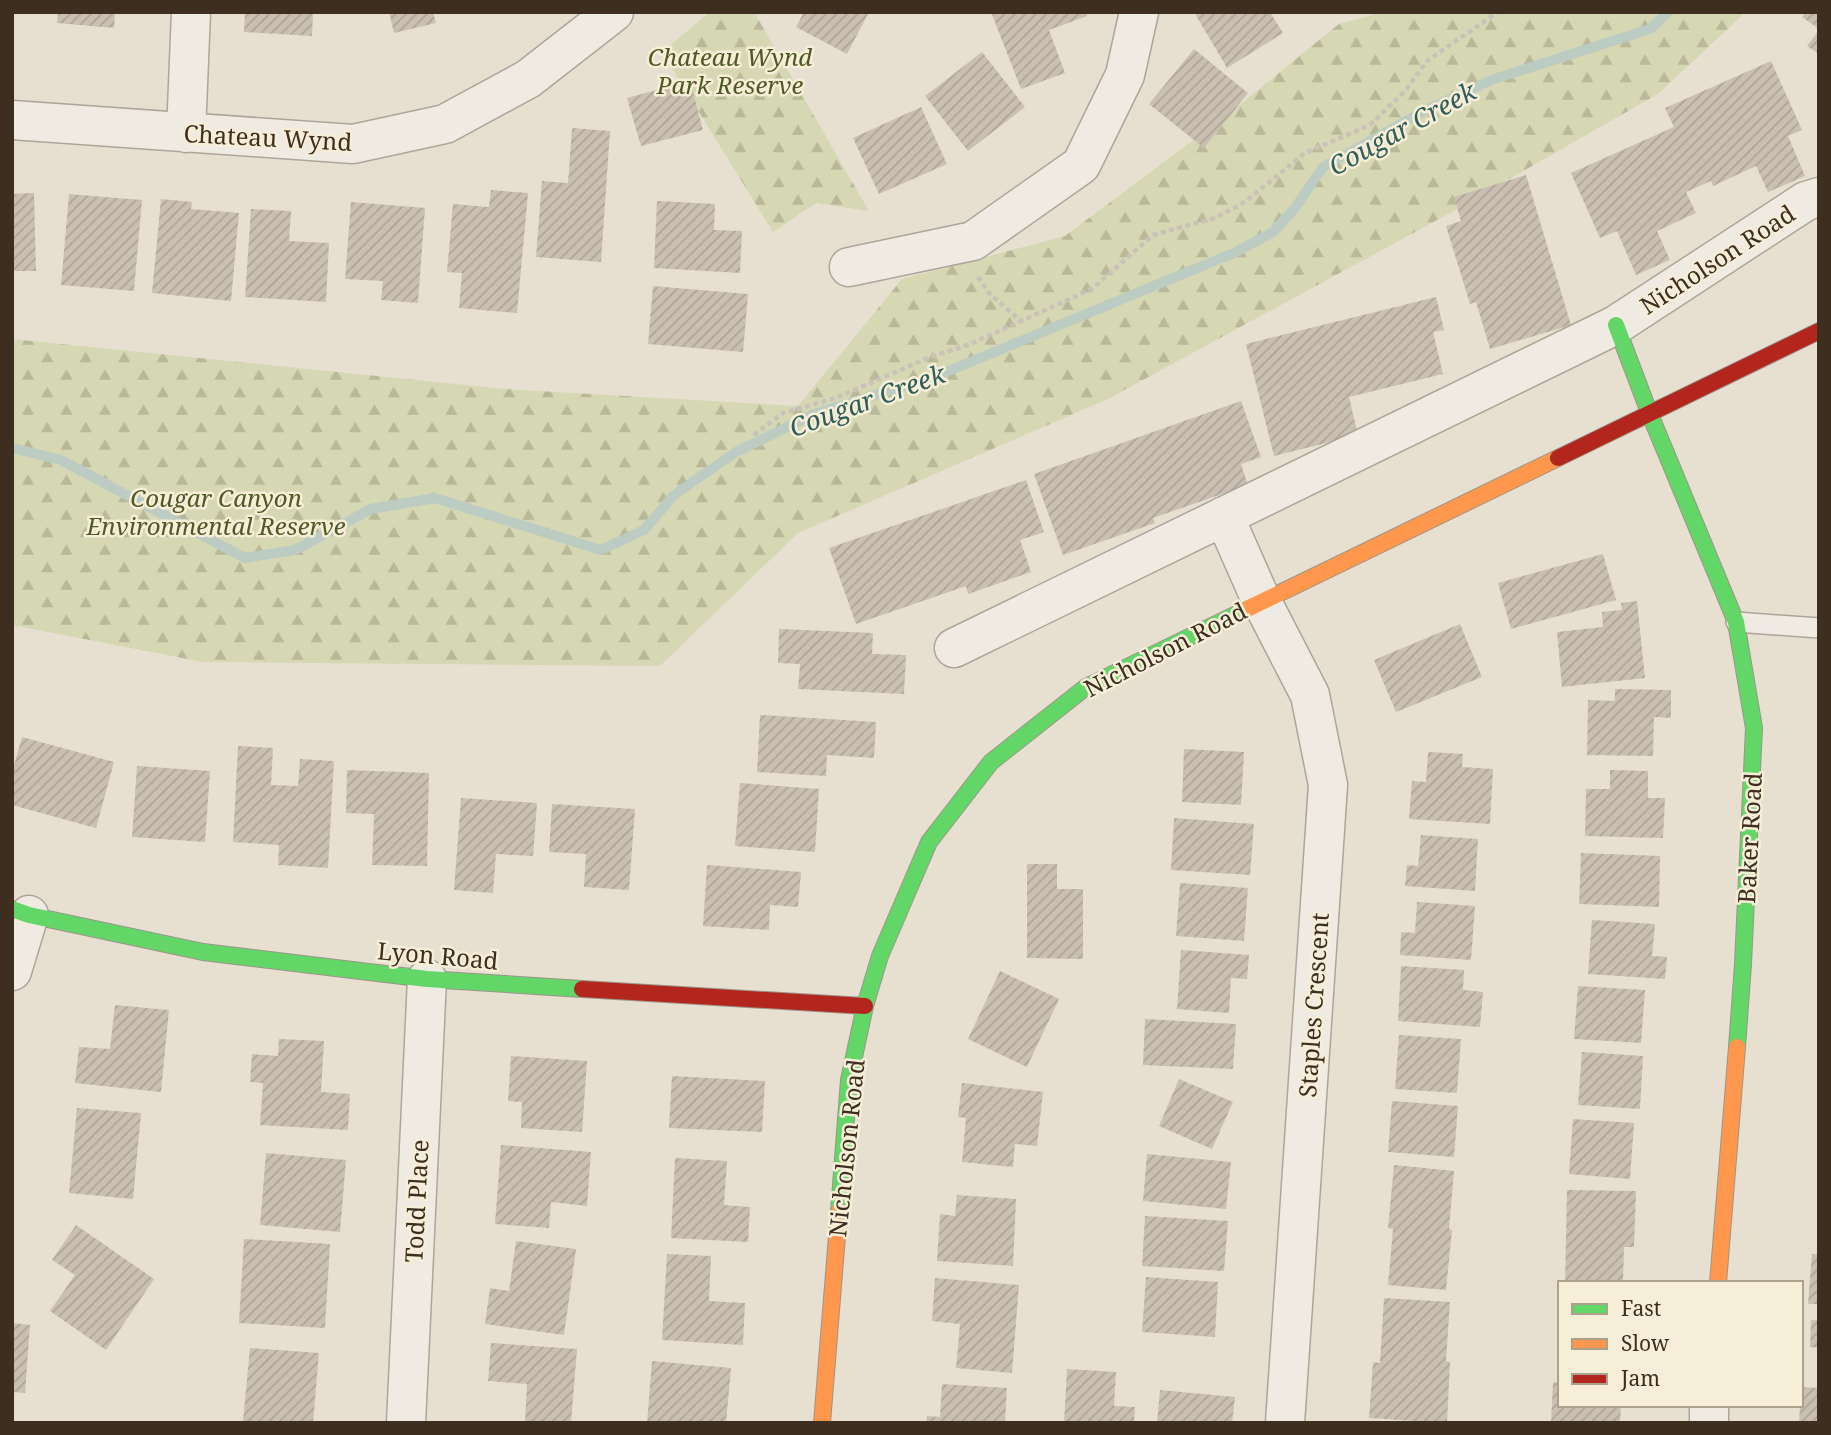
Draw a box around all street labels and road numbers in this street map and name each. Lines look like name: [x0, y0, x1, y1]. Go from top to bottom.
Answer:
street label: Chateau Wynd: [183, 116, 353, 158]
street label: Nicholson Road: [1633, 196, 1801, 321]
street label: Nicholson Road: [1078, 594, 1252, 704]
street label: Baker Road: [1729, 771, 1769, 904]
street label: Staples Crescent: [1290, 911, 1336, 1099]
street label: Lyon Road: [376, 933, 500, 977]
street label: Nicholson Road: [820, 1057, 872, 1239]
street label: Todd Place: [396, 1139, 436, 1263]

